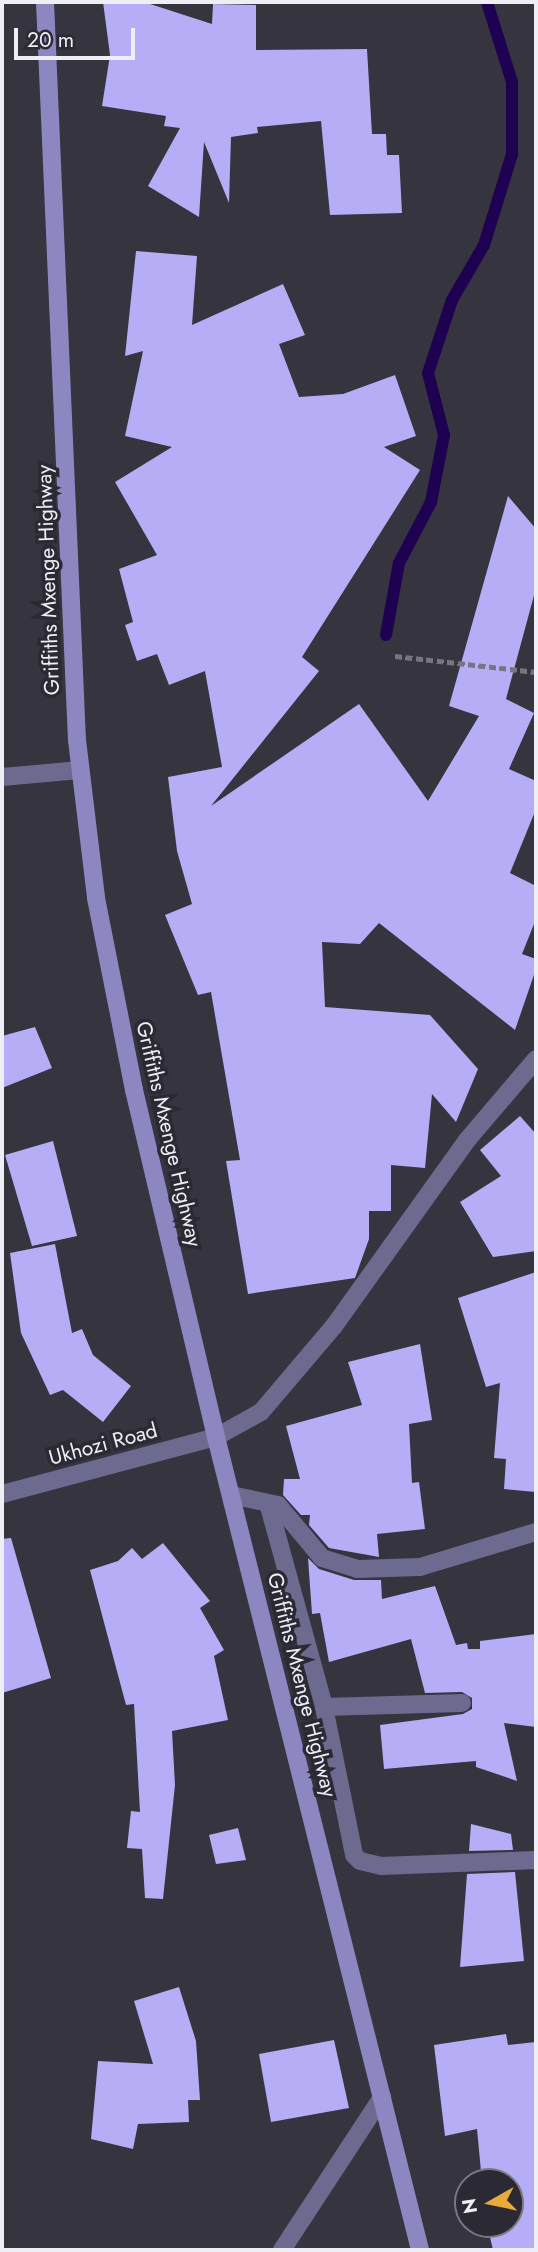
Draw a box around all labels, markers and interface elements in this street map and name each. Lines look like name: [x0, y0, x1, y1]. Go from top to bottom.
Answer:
scale bar: [18, 14, 138, 58]
text: 20 m: [27, 25, 74, 55]
street label: Griffiths Mxenge Highway: [31, 464, 65, 696]
street label: Griffiths Mxenge Highway: [131, 1019, 207, 1249]
street label: Ukhozi Road: [46, 1417, 160, 1471]
street label: Griffiths Mxenge Highway: [262, 1570, 342, 1800]
north arrow: [454, 2168, 524, 2238]
text: N: [455, 2196, 484, 2216]

